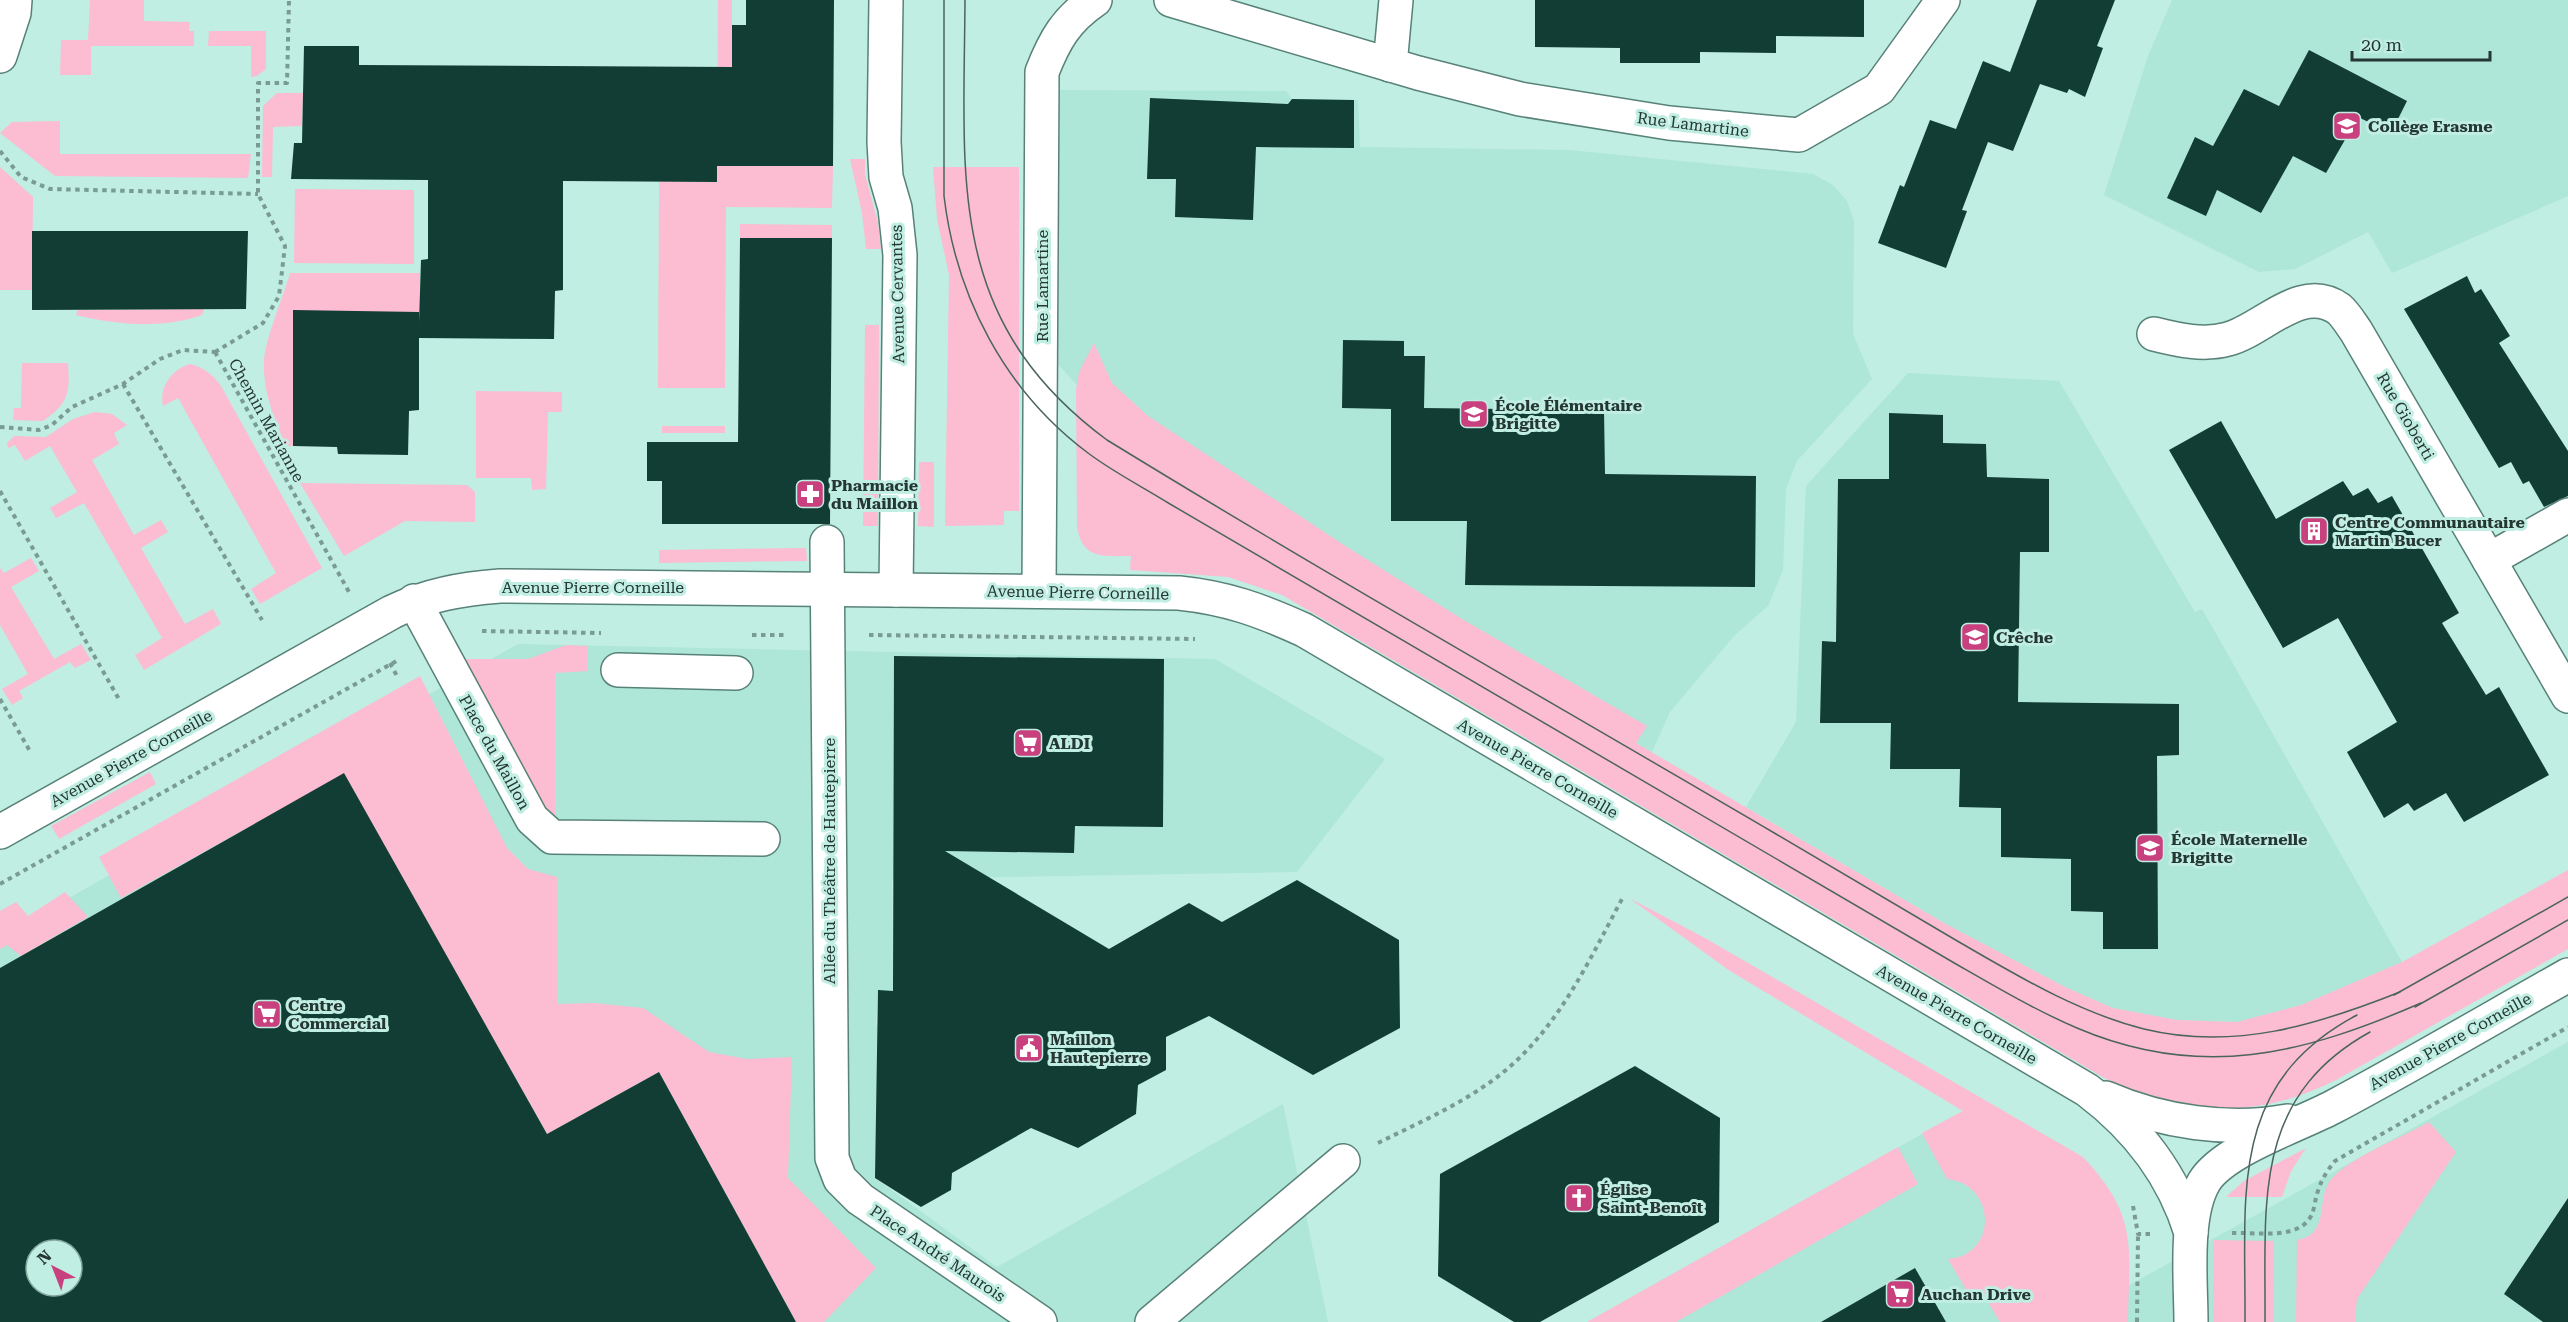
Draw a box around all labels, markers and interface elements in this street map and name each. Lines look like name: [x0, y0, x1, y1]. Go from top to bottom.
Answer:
scale bar: [2352, 24, 2490, 62]
text: 20 m: [2361, 34, 2402, 55]
street label: Rue Lamartine: [1636, 108, 1750, 141]
school or university icon: Collège Erasme: [2331, 110, 2363, 142]
place label: Collège Erasme: [2368, 117, 2493, 136]
street label: Avenue Cervantes: [887, 224, 908, 364]
street label: Rue Lamartine: [1033, 229, 1052, 342]
street label: Chemin Marianne: [225, 355, 308, 485]
street label: Rue Gioberti: [2373, 369, 2438, 463]
place label: École Élémentaire Brigitte: [1495, 396, 1642, 433]
school or university icon: École Élémentaire Brigitte: [1458, 398, 1490, 430]
place label: Pharmacie du Maillon: [831, 476, 918, 513]
pharmacy icon: Pharmacie du Maillon: [794, 478, 826, 510]
place label: Centre Communautaire Martin Bucer: [2335, 513, 2525, 550]
building icon: Centre Communautaire Martin Bucer: [2298, 515, 2330, 547]
street label: Avenue Pierre Corneille: [502, 578, 684, 597]
street label: Avenue Pierre Corneille: [987, 581, 1169, 604]
school or university icon: Crêche: [1959, 621, 1991, 653]
place label: Crêche: [1996, 628, 2053, 647]
street label: Place du Maillon: [455, 691, 534, 813]
street label: Avenue Pierre Corneille: [47, 706, 216, 811]
street label: Avenue Pierre Corneille: [1454, 715, 1622, 822]
supermarket icon: ALDI: [1012, 727, 1044, 759]
place label: ALDI: [1049, 734, 1090, 753]
street label: Allée du Théâtre de Hautepierre: [820, 738, 839, 984]
place label: École Maternelle Brigitte: [2171, 830, 2307, 867]
school or university icon: École Maternelle Brigitte: [2134, 832, 2166, 864]
street label: Avenue Pierre Corneille: [1873, 961, 2041, 1068]
street label: Avenue Pierre Corneille: [2366, 989, 2535, 1094]
place label: Centre Commercial: [288, 996, 387, 1033]
supermarket icon: Centre Commercial: [251, 998, 283, 1030]
place label: Maillon Hautepierre: [1050, 1030, 1148, 1067]
public building icon: Maillon Hautepierre: [1013, 1032, 1045, 1064]
place label: Église Saint-Benoît: [1600, 1180, 1704, 1217]
church icon: Église Saint-Benoît: [1563, 1182, 1595, 1214]
street label: Place André Maurois: [866, 1201, 1009, 1306]
north arrow: [24, 1238, 84, 1298]
text: N: [33, 1246, 55, 1268]
supermarket icon: Auchan Drive: [1884, 1278, 1916, 1310]
place label: Auchan Drive: [1921, 1285, 2031, 1304]

